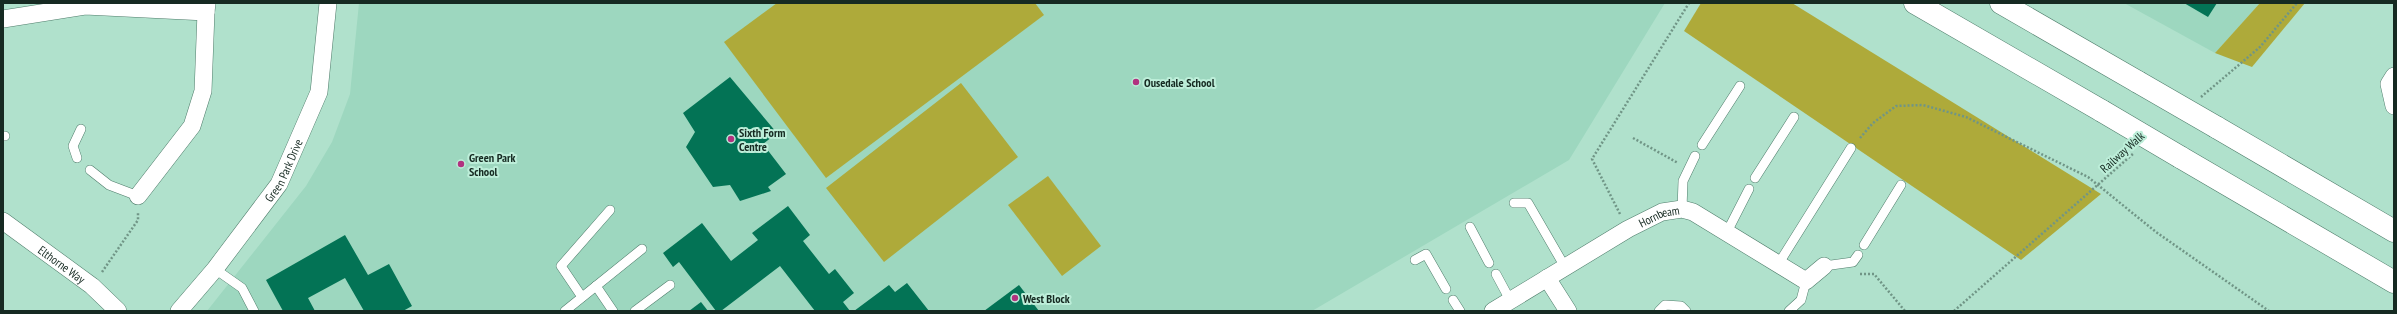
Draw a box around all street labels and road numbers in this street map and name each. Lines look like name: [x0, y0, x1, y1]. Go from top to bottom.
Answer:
street label: Railway Walk: [2097, 128, 2147, 176]
street label: Green Park Drive: [261, 136, 305, 205]
street label: Hornbeam: [1636, 202, 1681, 230]
street label: Elthorne Way: [35, 242, 89, 287]

